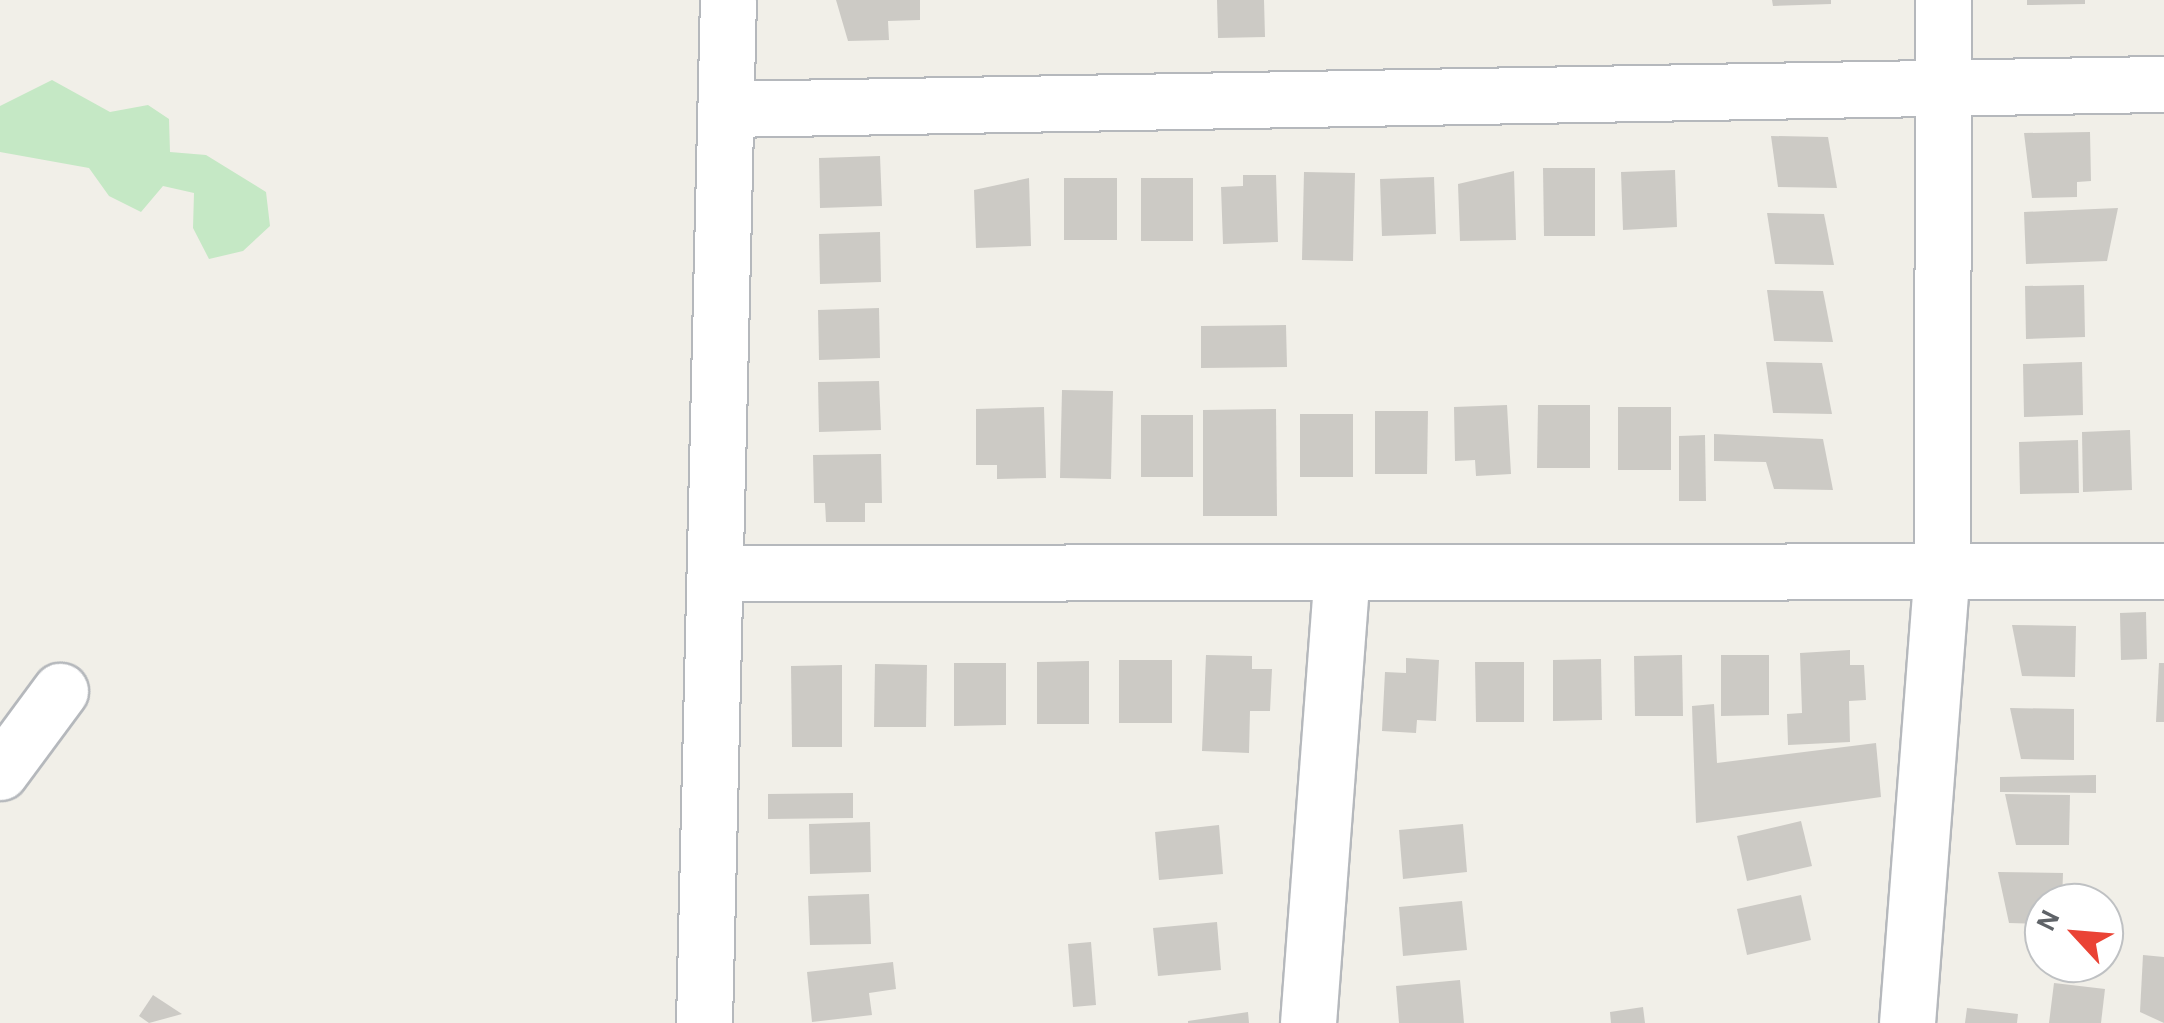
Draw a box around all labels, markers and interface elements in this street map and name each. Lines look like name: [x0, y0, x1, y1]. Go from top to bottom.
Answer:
north arrow: [2024, 883, 2124, 983]
text: N: [2032, 906, 2066, 936]

